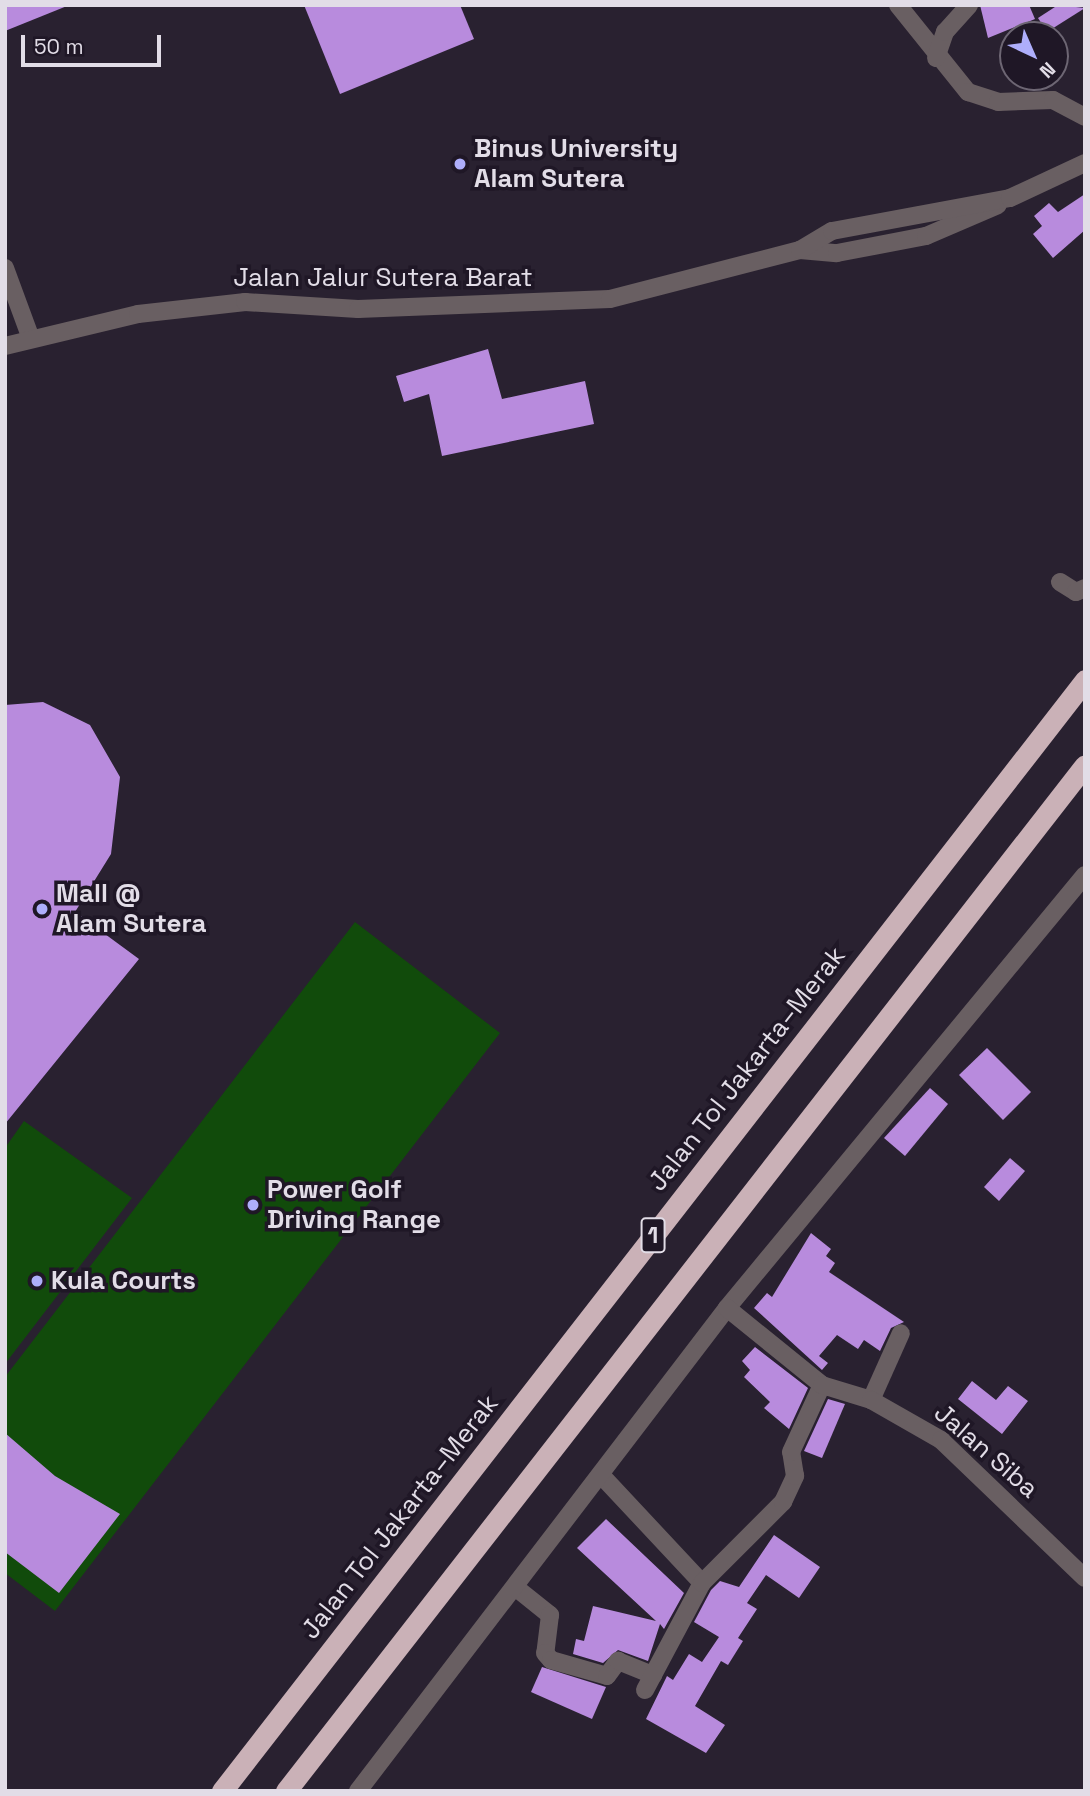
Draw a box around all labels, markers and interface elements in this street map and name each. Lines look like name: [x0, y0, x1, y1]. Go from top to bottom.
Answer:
scale bar: [24, 21, 164, 65]
north arrow: [999, 21, 1069, 91]
text: 50 m: [34, 33, 84, 60]
text: N: [1034, 57, 1061, 83]
place label: Binus University Alam Sutera: [474, 133, 678, 194]
marker: Binus University Alam Sutera: [452, 156, 468, 172]
street label: Jalan Jalur Sutera Barat: [233, 262, 533, 294]
place label: Mall @ Alam Sutera: [56, 878, 206, 940]
marker: Mall @ Alam Sutera: [34, 901, 50, 917]
street label: Jalan Tol Jakarta–Merak: [642, 940, 852, 1198]
place label: Power Golf Driving Range: [267, 1174, 441, 1236]
marker: Power Golf Driving Range: [245, 1197, 261, 1213]
road number: 1: [639, 1214, 667, 1255]
place label: Kula Courts: [51, 1265, 196, 1297]
marker: Kula Courts: [29, 1273, 45, 1289]
street label: Jalan Tol Jakarta–Merak: [295, 1388, 505, 1646]
street label: Jalan Siba: [928, 1397, 1044, 1505]

